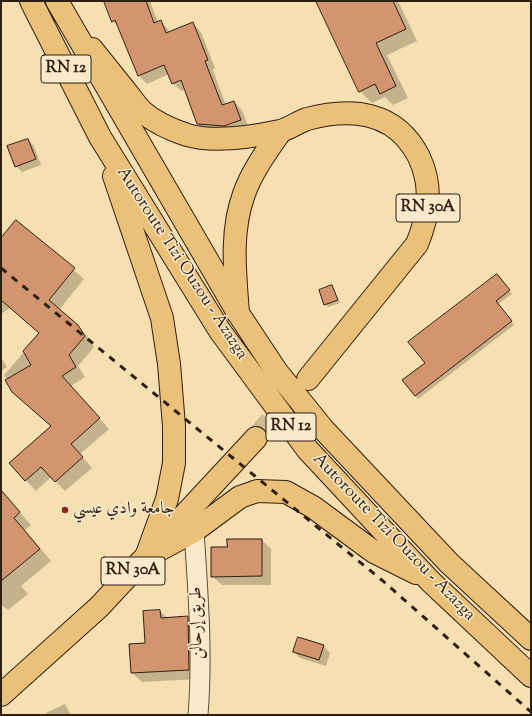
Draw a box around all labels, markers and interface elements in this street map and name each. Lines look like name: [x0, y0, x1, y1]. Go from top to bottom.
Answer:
road number: RN 12: [41, 55, 91, 83]
street label: Autoroute Tizi Ouzou - Azazga: [111, 164, 251, 364]
road number: RN 30A: [396, 194, 460, 222]
road number: RN 12: [266, 413, 316, 441]
street label: Autoroute Tizi Ouzou - Azazga: [307, 450, 479, 626]
place label: جامعة وادي عيسي: [73, 500, 174, 520]
marker: جامعة وادي عيسي: [60, 505, 70, 515]
road number: RN 30A: [101, 557, 165, 585]
street label: طريق إرحالن: [187, 586, 209, 660]

